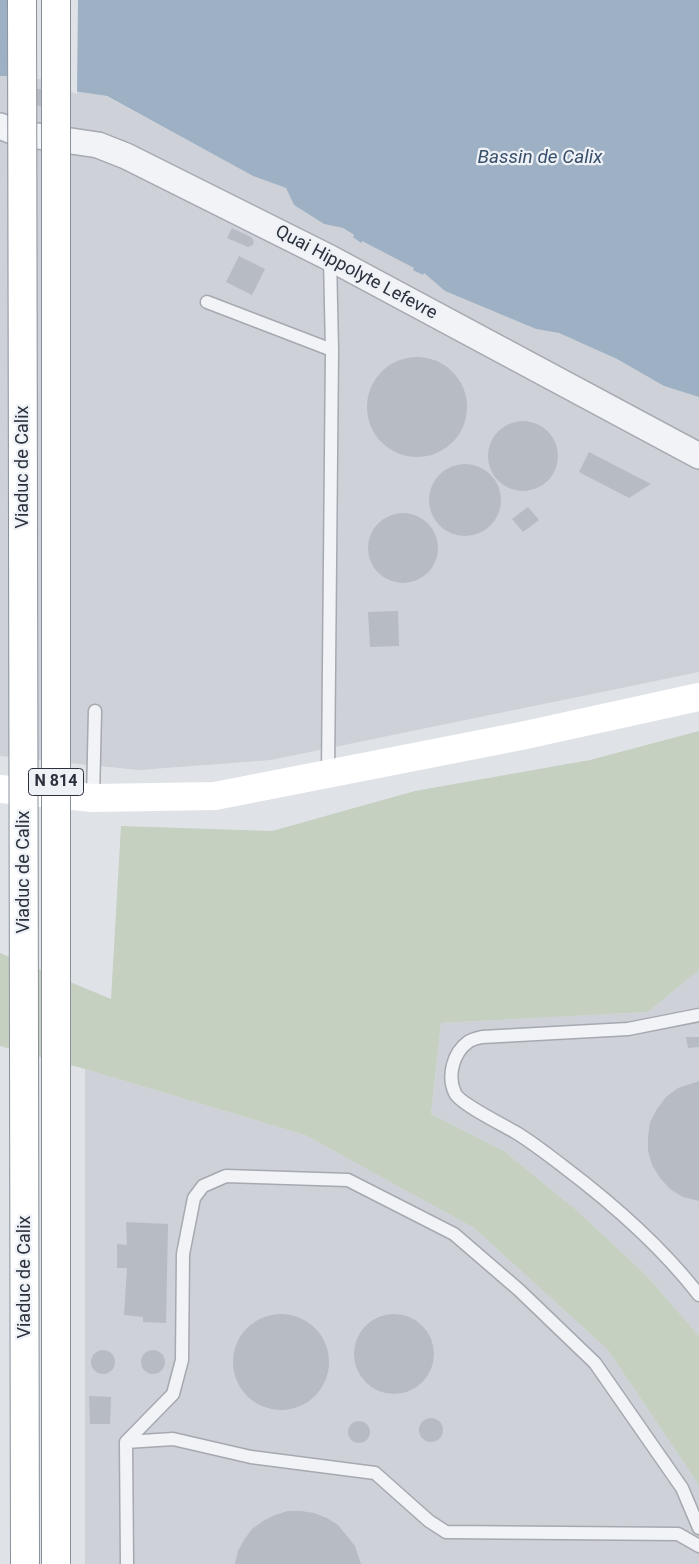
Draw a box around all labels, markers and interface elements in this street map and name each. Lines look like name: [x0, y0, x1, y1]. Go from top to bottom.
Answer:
water label: Bassin de Calix: [478, 147, 602, 169]
street label: Quai Hippolyte Lefevre: [271, 221, 441, 325]
street label: Viaduc de Calix: [12, 406, 34, 528]
road number: N 814: [28, 769, 84, 796]
street label: Viaduc de Calix: [13, 811, 35, 933]
street label: Viaduc de Calix: [14, 1216, 36, 1338]

